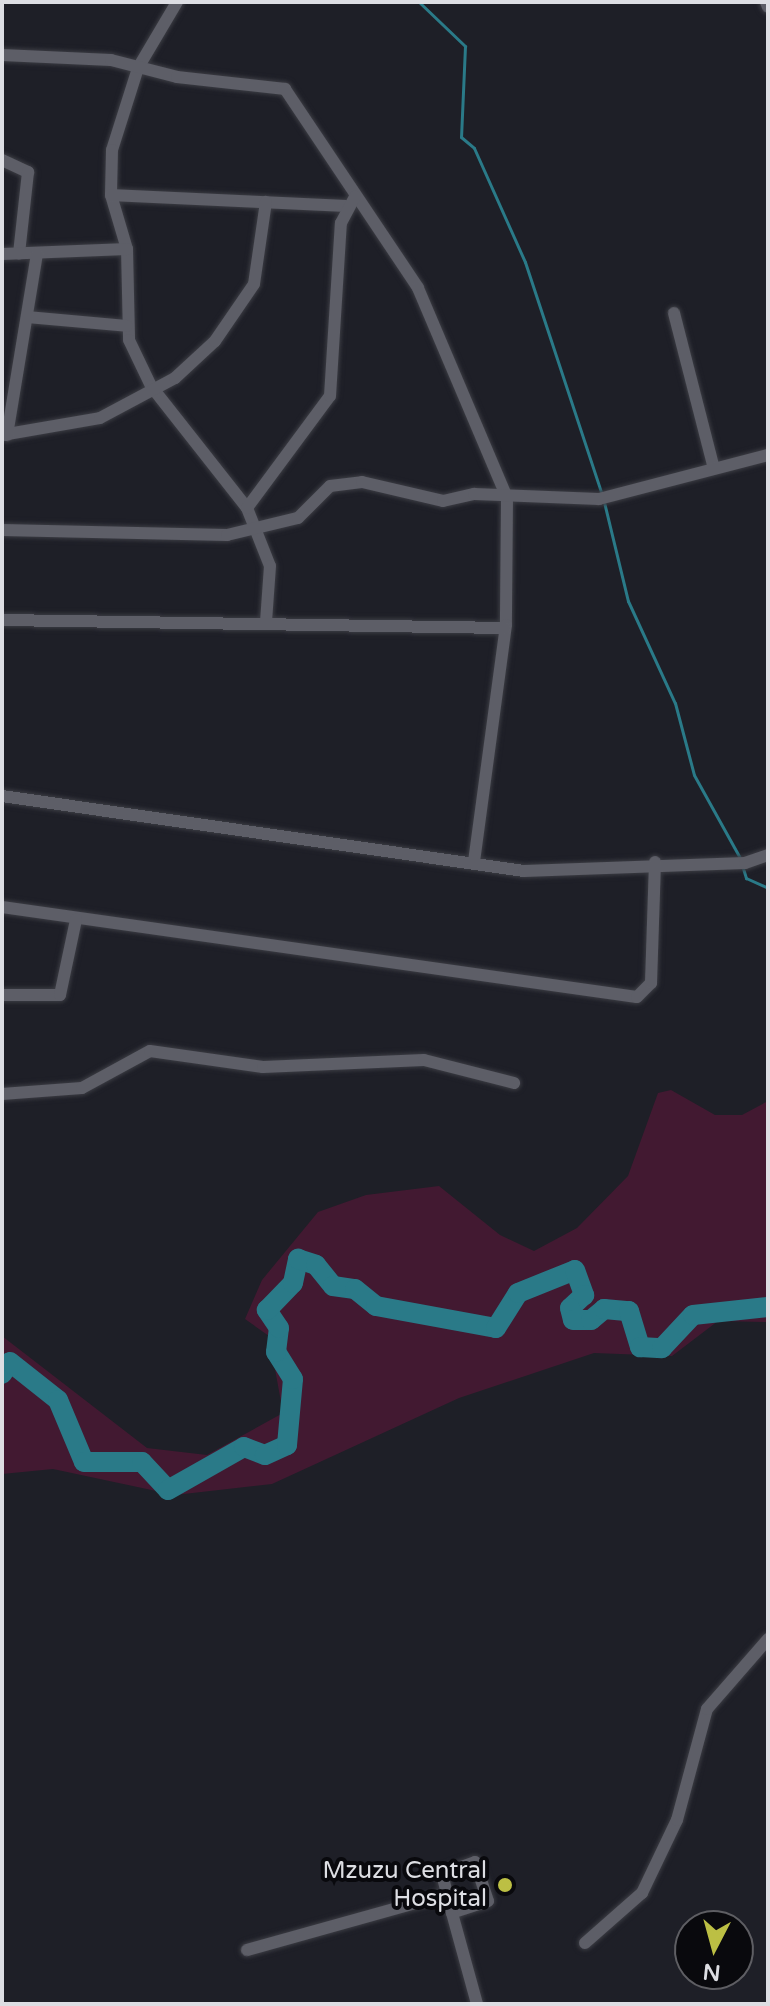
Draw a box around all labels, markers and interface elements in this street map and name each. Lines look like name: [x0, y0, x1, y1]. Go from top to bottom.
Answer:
place label: Mzuzu Central Hospital: [322, 1857, 487, 1913]
marker: Mzuzu Central Hospital: [494, 1874, 516, 1896]
north arrow: [674, 1910, 754, 1990]
text: N: [702, 1958, 722, 1986]

